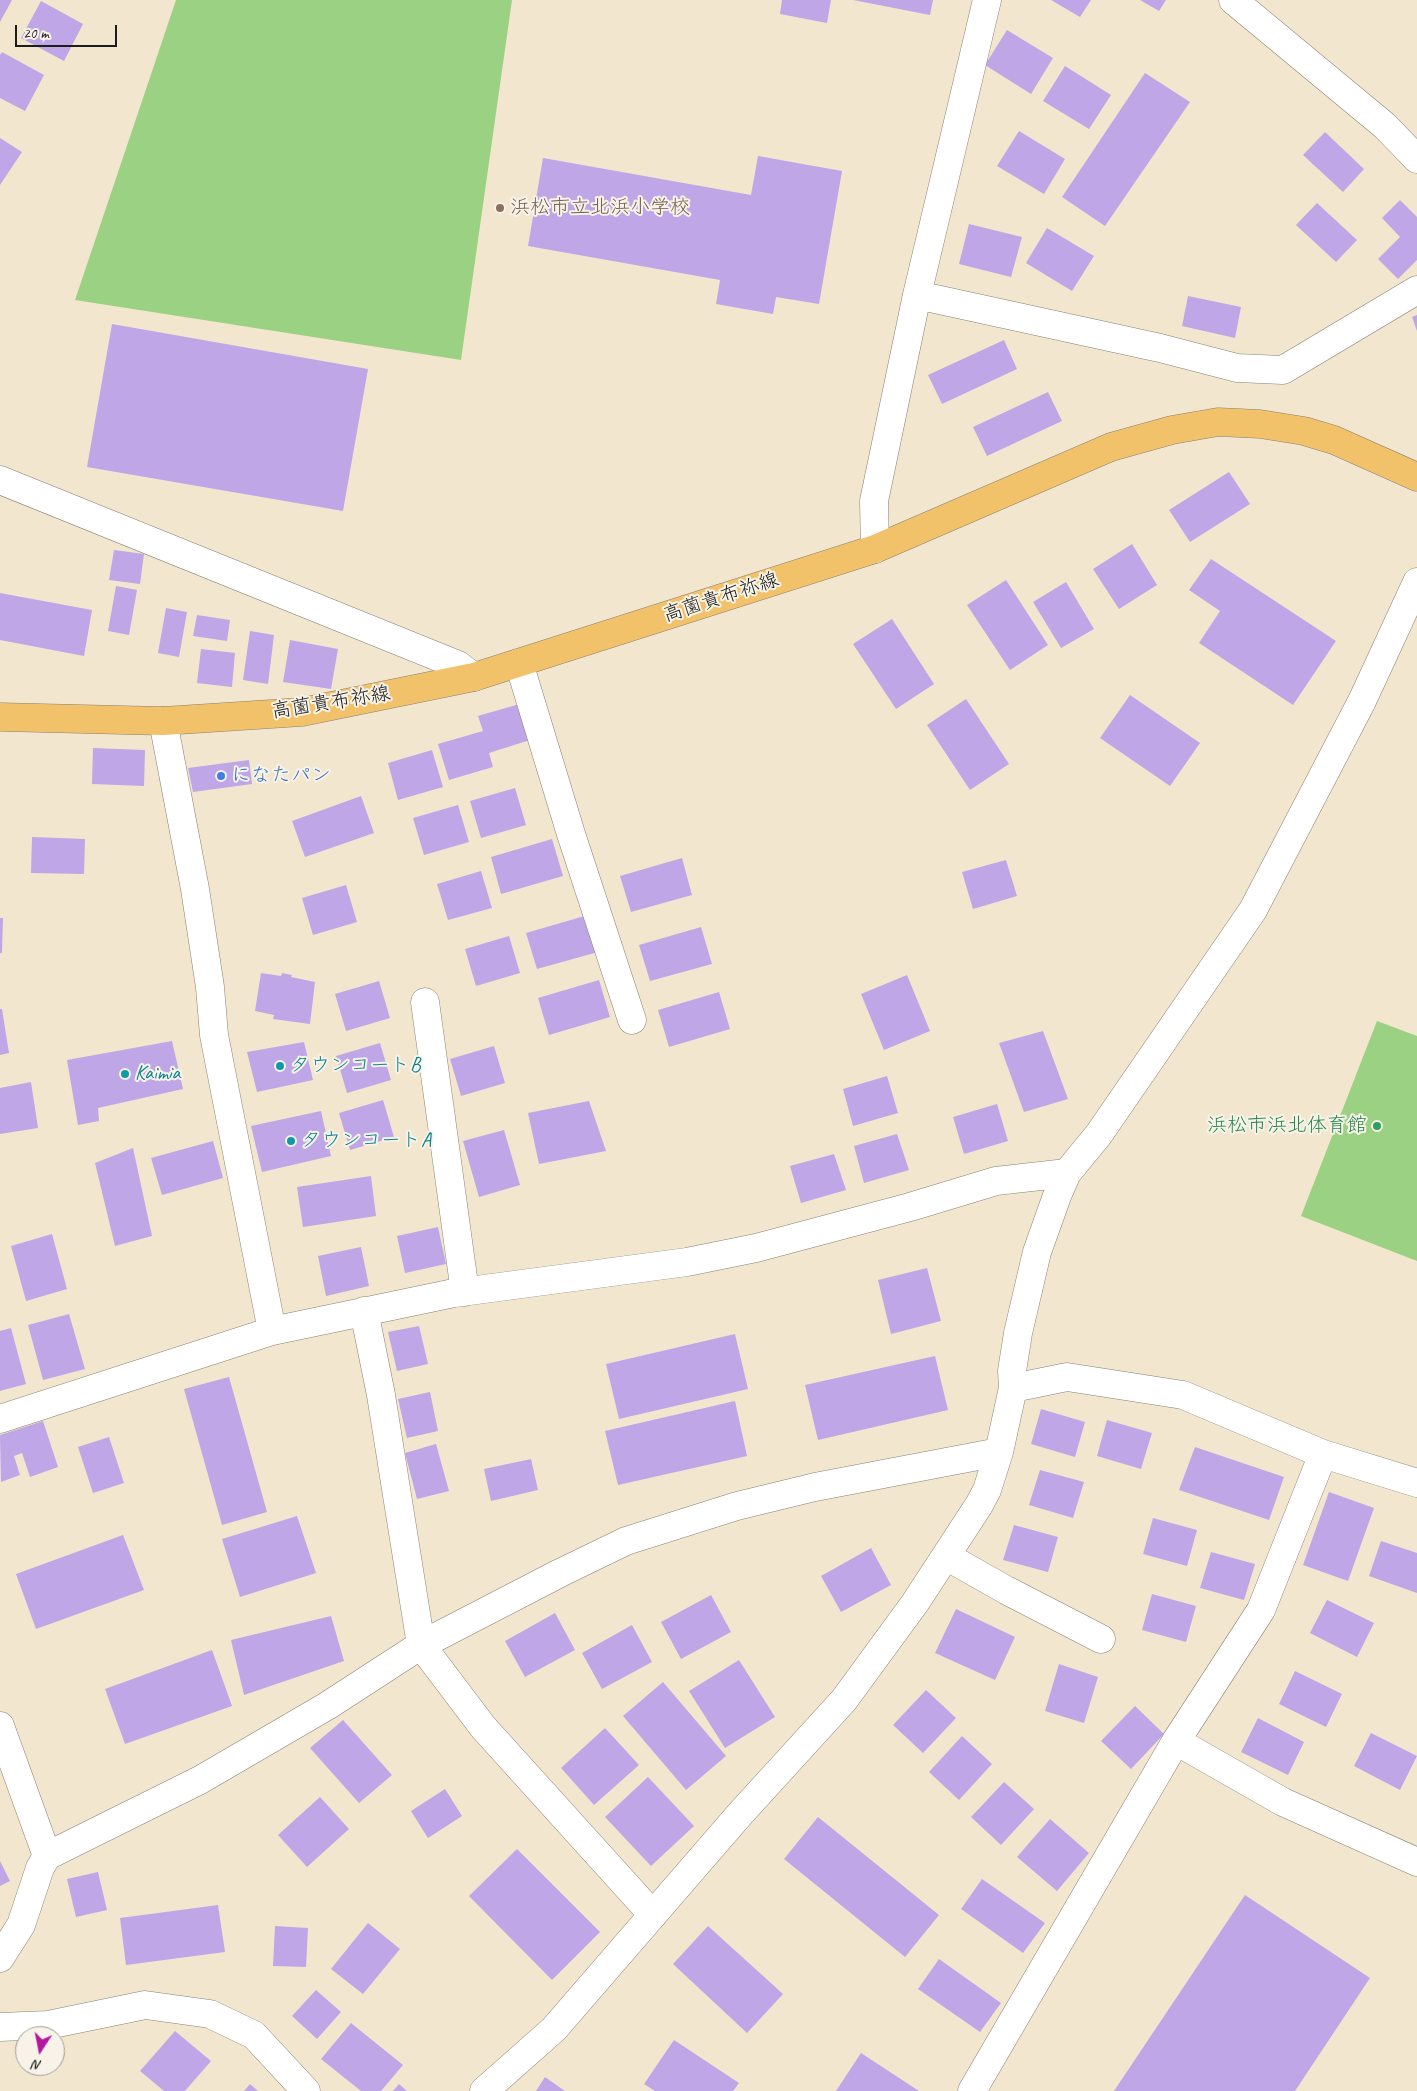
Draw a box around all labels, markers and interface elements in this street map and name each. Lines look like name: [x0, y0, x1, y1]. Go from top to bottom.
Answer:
scale bar: [18, 15, 120, 47]
text: 20 m: [23, 24, 49, 43]
place label: 浜松市立北浜小学校: [510, 196, 690, 220]
marker: 浜松市立北浜小学校: [494, 202, 506, 214]
street label: 高薗貴布祢線: [660, 568, 782, 628]
street label: 高薗貴布祢線: [270, 682, 392, 724]
place label: になたパン: [231, 764, 331, 788]
marker: になたパン: [215, 770, 227, 782]
place label: タウンコートB: [290, 1054, 420, 1078]
marker: タウンコートB: [274, 1060, 286, 1072]
place label: Kaimia: [135, 1062, 180, 1086]
marker: Kaimia: [119, 1068, 131, 1080]
place label: 浜松市浜北体育館: [1207, 1114, 1367, 1138]
marker: 浜松市浜北体育館: [1371, 1120, 1383, 1132]
place label: タウンコートA: [301, 1129, 431, 1153]
marker: タウンコートA: [285, 1135, 297, 1147]
north arrow: [15, 2026, 65, 2076]
text: N: [31, 2056, 43, 2074]

